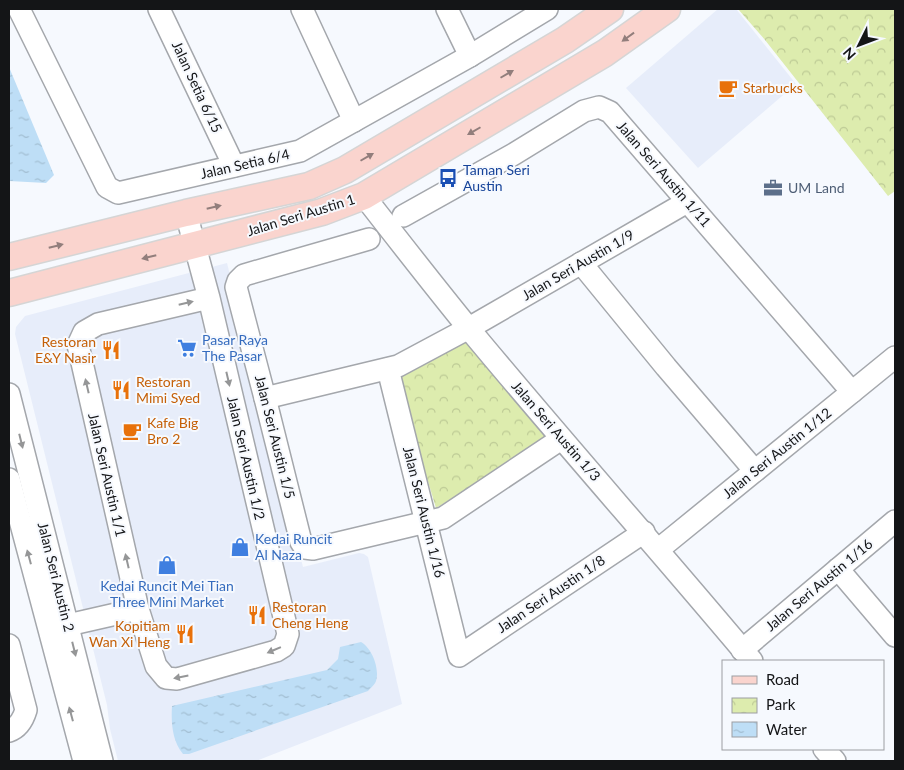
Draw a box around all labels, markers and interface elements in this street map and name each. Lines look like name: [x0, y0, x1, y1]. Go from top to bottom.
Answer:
north arrow: [834, 20, 884, 70]
one-way arrow: [621, 32, 635, 42]
street label: Jalan Setia 6/15: [169, 38, 226, 135]
text: N: [839, 44, 859, 64]
one-way arrow: [501, 70, 514, 79]
cafe icon: Starbucks: [717, 77, 739, 99]
place label: Starbucks: [743, 79, 803, 96]
street label: Jalan Seri Austin 1/11: [614, 117, 715, 230]
one-way arrow: [468, 127, 481, 136]
street label: Jalan Setia 6/4: [199, 145, 291, 182]
one-way arrow: [361, 152, 374, 161]
place label: Taman Seri Austin: [463, 161, 530, 194]
bus stop icon: Taman Seri Austin: [437, 167, 459, 189]
office icon: UM Land: [762, 177, 784, 199]
place label: UM Land: [788, 179, 845, 196]
street label: Jalan Seri Austin 1: [245, 190, 357, 239]
one-way arrow: [206, 203, 221, 211]
street label: Jalan Seri Austin 1/9: [519, 226, 637, 304]
one-way arrow: [49, 241, 64, 249]
one-way arrow: [141, 253, 156, 261]
one-way arrow: [178, 299, 193, 307]
place label: Pasar Raya The Pasar: [202, 331, 268, 364]
place label: Restoran E&Y Nasir: [35, 333, 96, 366]
supermarket icon: Pasar Raya The Pasar: [176, 337, 198, 359]
restaurant icon: Restoran E&Y Nasir: [100, 339, 122, 361]
one-way arrow: [224, 372, 232, 387]
place label: Restoran Mimi Syed: [136, 373, 200, 406]
street label: Jalan Seri Austin 1/5: [252, 373, 299, 500]
street label: Jalan Seri Austin 1/3: [508, 377, 604, 484]
one-way arrow: [83, 378, 91, 393]
restaurant icon: Restoran Mimi Syed: [110, 379, 132, 401]
street label: Jalan Seri Austin 1/2: [224, 394, 269, 521]
street label: Jalan Seri Austin 1/12: [719, 404, 834, 502]
street label: Jalan Seri Austin 1/1: [85, 411, 130, 538]
place label: Kafe Big Bro 2: [147, 414, 198, 447]
cafe icon: Kafe Big Bro 2: [121, 420, 143, 442]
one-way arrow: [17, 433, 25, 449]
street label: Jalan Seri Austin 1/16: [400, 444, 449, 579]
street label: Jalan Seri Austin 2: [35, 520, 78, 633]
place label: Kedai Runcit Al Naza: [255, 530, 332, 563]
street label: Jalan Seri Austin 1/16: [762, 535, 876, 634]
shop icon: Kedai Runcit Al Naza: [229, 536, 251, 558]
one-way arrow: [25, 550, 33, 565]
street label: Jalan Seri Austin 1/8: [494, 551, 608, 636]
one-way arrow: [123, 554, 131, 569]
shop icon: Kedai Runcit Mei Tian Three Mini Market: [156, 554, 178, 576]
place label: Kedai Runcit Mei Tian Three Mini Market: [100, 577, 234, 610]
place label: Restoran Cheng Heng: [272, 598, 348, 631]
restaurant icon: Restoran Cheng Heng: [246, 604, 268, 626]
place label: Kopitiam Wan Xi Heng: [89, 617, 170, 650]
restaurant icon: Kopitiam Wan Xi Heng: [174, 623, 196, 645]
one-way arrow: [70, 642, 78, 657]
one-way arrow: [267, 647, 281, 655]
legend: [722, 660, 884, 750]
text: Road: [766, 670, 799, 688]
one-way arrow: [174, 673, 189, 681]
text: Park: [766, 695, 796, 713]
one-way arrow: [67, 707, 75, 722]
text: Water: [766, 720, 807, 738]

